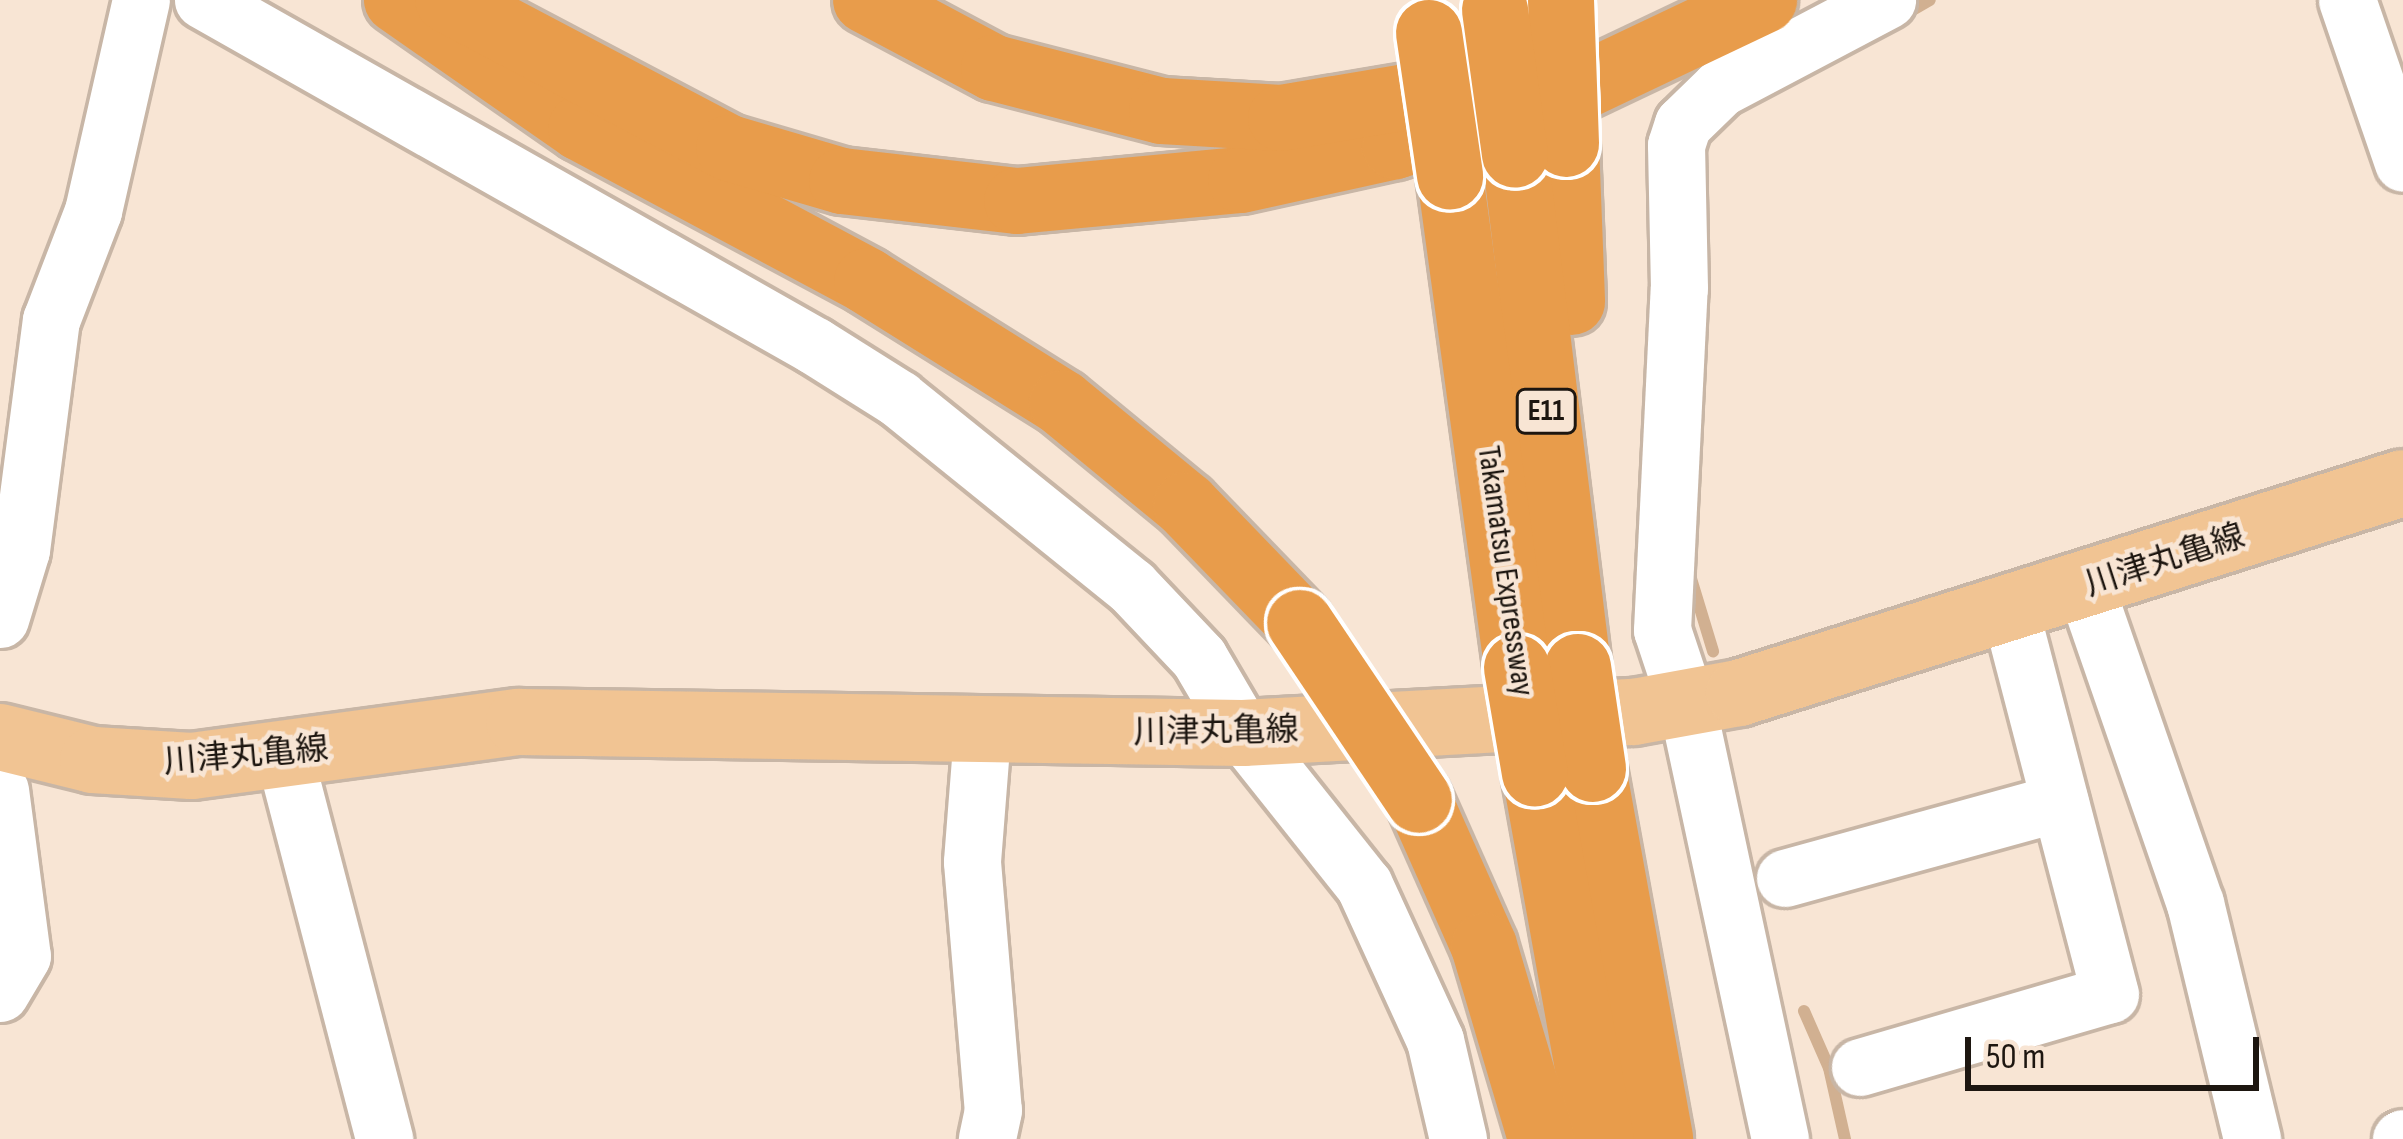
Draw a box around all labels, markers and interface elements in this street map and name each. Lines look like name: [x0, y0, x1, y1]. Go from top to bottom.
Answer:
road number: E11: [1513, 387, 1579, 435]
street label: Takamatsu Expressway: [1468, 443, 1542, 699]
street label: 川津丸亀線: [2080, 517, 2250, 605]
street label: 川津丸亀線: [1133, 711, 1299, 753]
street label: 川津丸亀線: [162, 729, 330, 783]
scale bar: [1971, 1013, 2265, 1087]
text: 50 m: [1986, 1036, 2045, 1079]

